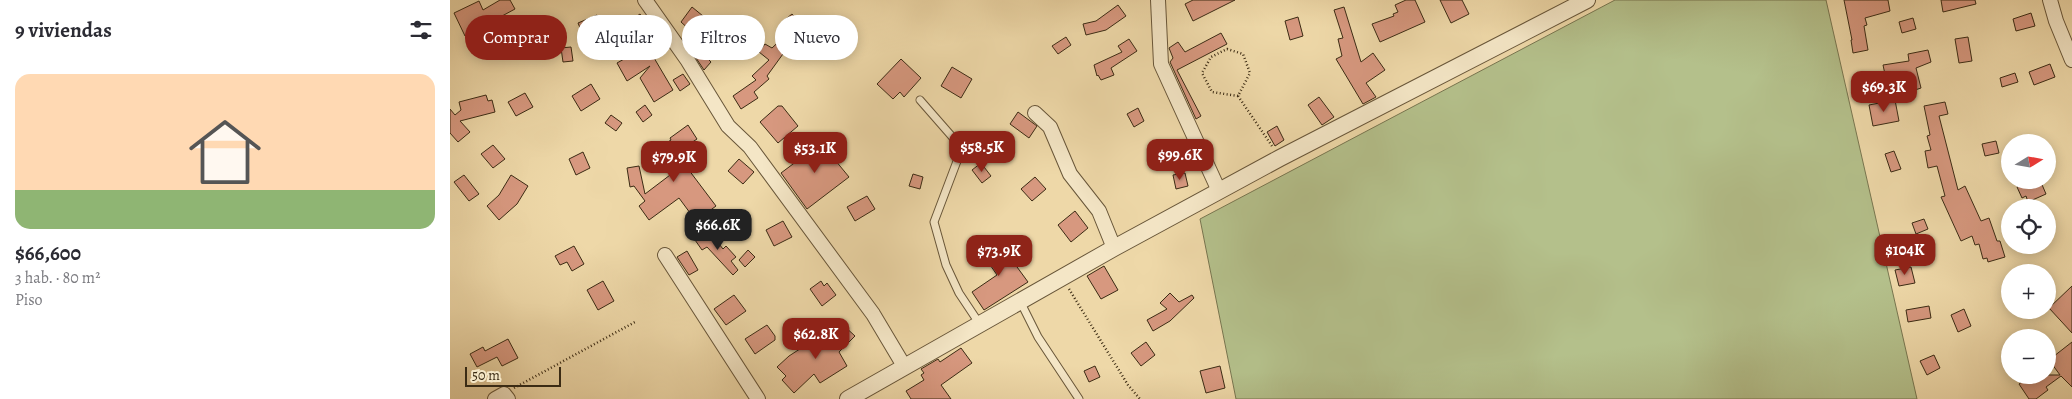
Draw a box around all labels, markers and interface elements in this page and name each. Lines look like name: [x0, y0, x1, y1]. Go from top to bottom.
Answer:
chip: Comprar: [465, 15, 567, 60]
chip: Alquilar: [577, 15, 672, 60]
chip: Filtros: [682, 15, 765, 60]
chip: Nuevo: [775, 15, 858, 60]
text: 9 viviendas: [15, 16, 112, 44]
icon: filters: [407, 16, 435, 44]
pin: $69.3K: [1843, 70, 1925, 113]
text: $69.3K: [1862, 76, 1906, 98]
icon: home: [180, 107, 270, 197]
pin: $58.5K: [941, 130, 1023, 173]
pin: $53.1K: [774, 132, 856, 174]
north arrow: [2001, 134, 2056, 189]
map controls: [2001, 134, 2056, 384]
text: $58.5K: [960, 136, 1004, 158]
text: $53.1K: [794, 137, 836, 159]
pin: $99.6K: [1139, 138, 1221, 181]
pin: $79.9K: [633, 140, 715, 183]
text: $99.6K: [1158, 144, 1202, 166]
text: $79.9K: [652, 146, 696, 168]
button: locate: [2001, 199, 2056, 254]
pin: $66.6K: [677, 208, 759, 251]
text: $66.6K: [696, 214, 740, 236]
pin: $73.9K: [958, 234, 1040, 277]
pin: $104K: [1870, 234, 1940, 276]
text: $66,600: [15, 239, 81, 267]
text: $104K: [1885, 239, 1925, 261]
text: $73.9K: [977, 240, 1021, 262]
button: +: [2001, 264, 2056, 319]
text: 3 hab. · 80 m²: [15, 267, 100, 289]
text: Piso: [15, 289, 43, 311]
pin: $62.8K: [775, 318, 857, 360]
text: $62.8K: [793, 323, 839, 345]
button: −: [2001, 329, 2056, 384]
scale bar: [465, 364, 561, 387]
text: 50 m: [472, 366, 500, 385]

